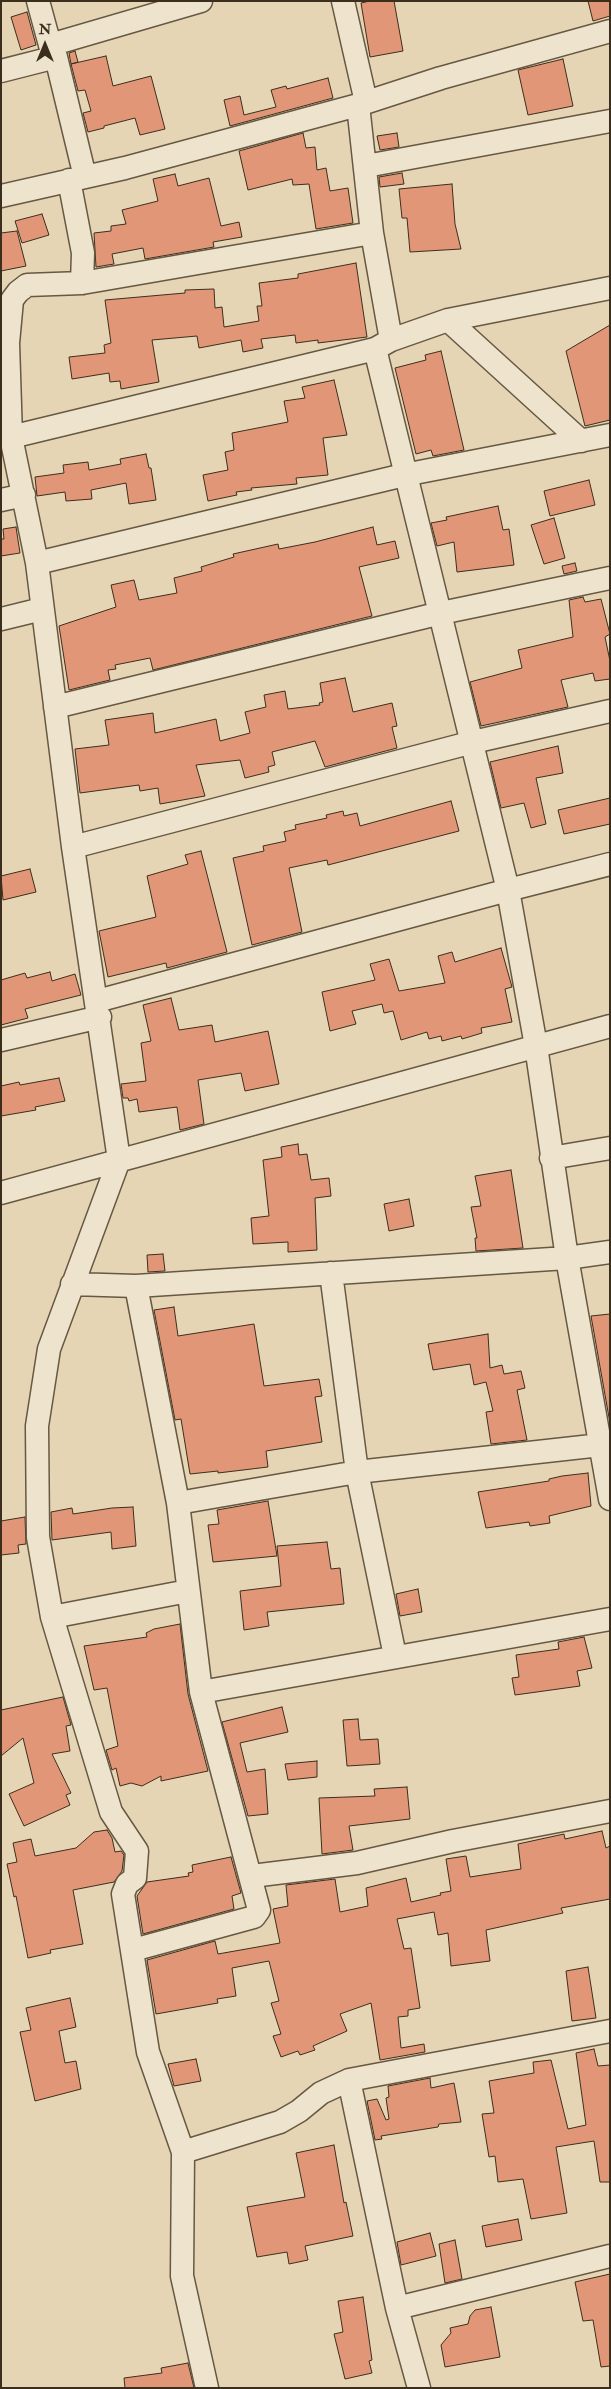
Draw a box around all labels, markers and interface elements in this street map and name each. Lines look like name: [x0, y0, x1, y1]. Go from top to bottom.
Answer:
north arrow: [20, 20, 70, 70]
text: N: [39, 21, 51, 38]

